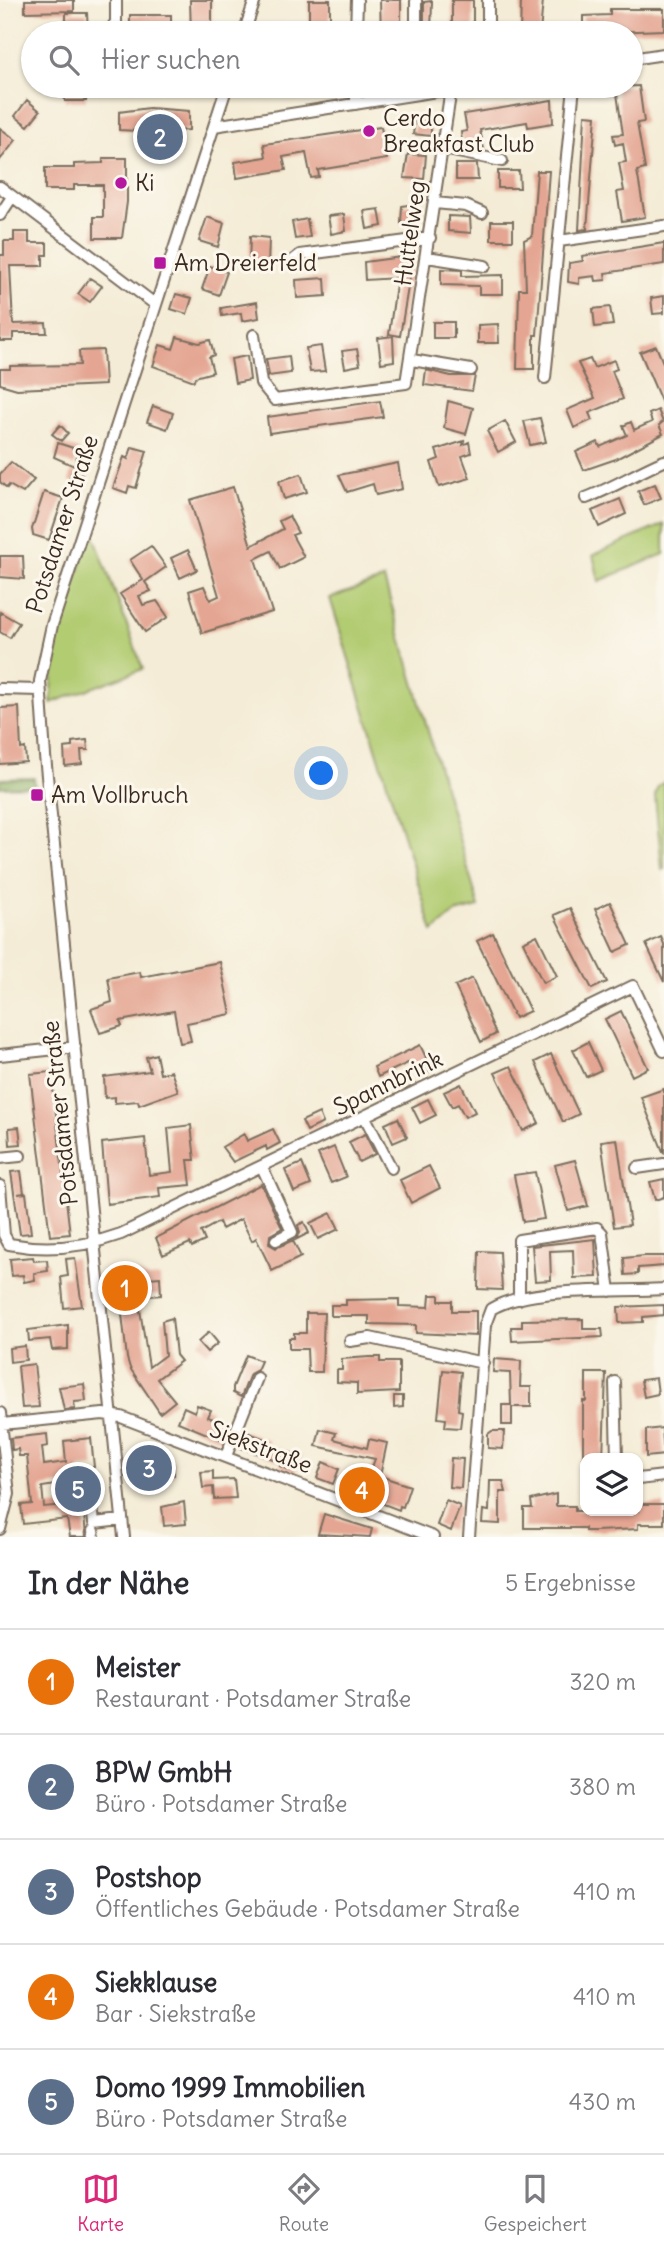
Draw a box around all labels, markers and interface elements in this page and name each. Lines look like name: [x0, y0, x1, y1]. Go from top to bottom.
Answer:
search box: [21, 21, 643, 98]
icon: search: [45, 41, 83, 79]
text: Hier suchen: [101, 43, 241, 76]
place label: Cerdo Breakfast Club: [383, 103, 534, 158]
pin: 2: [137, 111, 183, 163]
marker: Cerdo Breakfast Club: [361, 123, 377, 139]
place label: Ki: [135, 168, 154, 197]
marker: Ki: [113, 175, 129, 191]
street label: Huttelweg: [388, 178, 431, 287]
place label: Am Dreierfeld: [174, 248, 317, 277]
marker: Am Dreierfeld: [152, 255, 168, 271]
street label: Potsdamer Straße: [19, 431, 104, 617]
your location: [304, 756, 338, 790]
place label: Am Vollbruch: [51, 780, 189, 809]
marker: Am Vollbruch: [29, 787, 45, 803]
street label: Potsdamer Straße: [35, 1019, 84, 1207]
street label: Spannbrink: [328, 1044, 447, 1121]
pin: 1: [102, 1262, 148, 1314]
street label: Siekstraße: [206, 1414, 317, 1479]
pin: 3: [126, 1442, 172, 1494]
map controls: [580, 1453, 643, 1516]
button: layers: [580, 1453, 643, 1516]
pin: 5: [55, 1463, 101, 1515]
pin: 4: [339, 1464, 385, 1516]
text: In der Nähe: [28, 1564, 190, 1602]
text: 5 Ergebnisse: [505, 1568, 636, 1597]
text: Meister: [95, 1651, 181, 1684]
text: 1: [46, 1667, 56, 1696]
text: 320 m: [570, 1667, 636, 1696]
text: Restaurant · Potsdamer Straße: [95, 1684, 411, 1713]
text: BPW GmbH: [95, 1756, 232, 1789]
text: 2: [45, 1772, 57, 1801]
text: 380 m: [569, 1772, 636, 1801]
text: Büro · Potsdamer Straße: [95, 1789, 347, 1818]
text: Postshop: [95, 1861, 202, 1894]
text: 3: [44, 1877, 58, 1906]
text: 410 m: [573, 1877, 636, 1906]
text: Öffentliches Gebäude · Potsdamer Straße: [95, 1894, 520, 1923]
text: Siekklause: [95, 1966, 217, 1999]
text: 4: [44, 1982, 58, 2011]
text: 410 m: [573, 1982, 636, 2011]
text: Bar · Siekstraße: [95, 1999, 256, 2028]
text: Domo 1999 Immobilien: [95, 2071, 365, 2104]
text: 5: [44, 2087, 58, 2116]
text: 430 m: [569, 2087, 636, 2116]
text: Büro · Potsdamer Straße: [95, 2104, 347, 2133]
tab: Karte: [77, 2170, 124, 2236]
tab: Route: [279, 2170, 329, 2236]
tab: Gespeichert: [484, 2170, 587, 2236]

